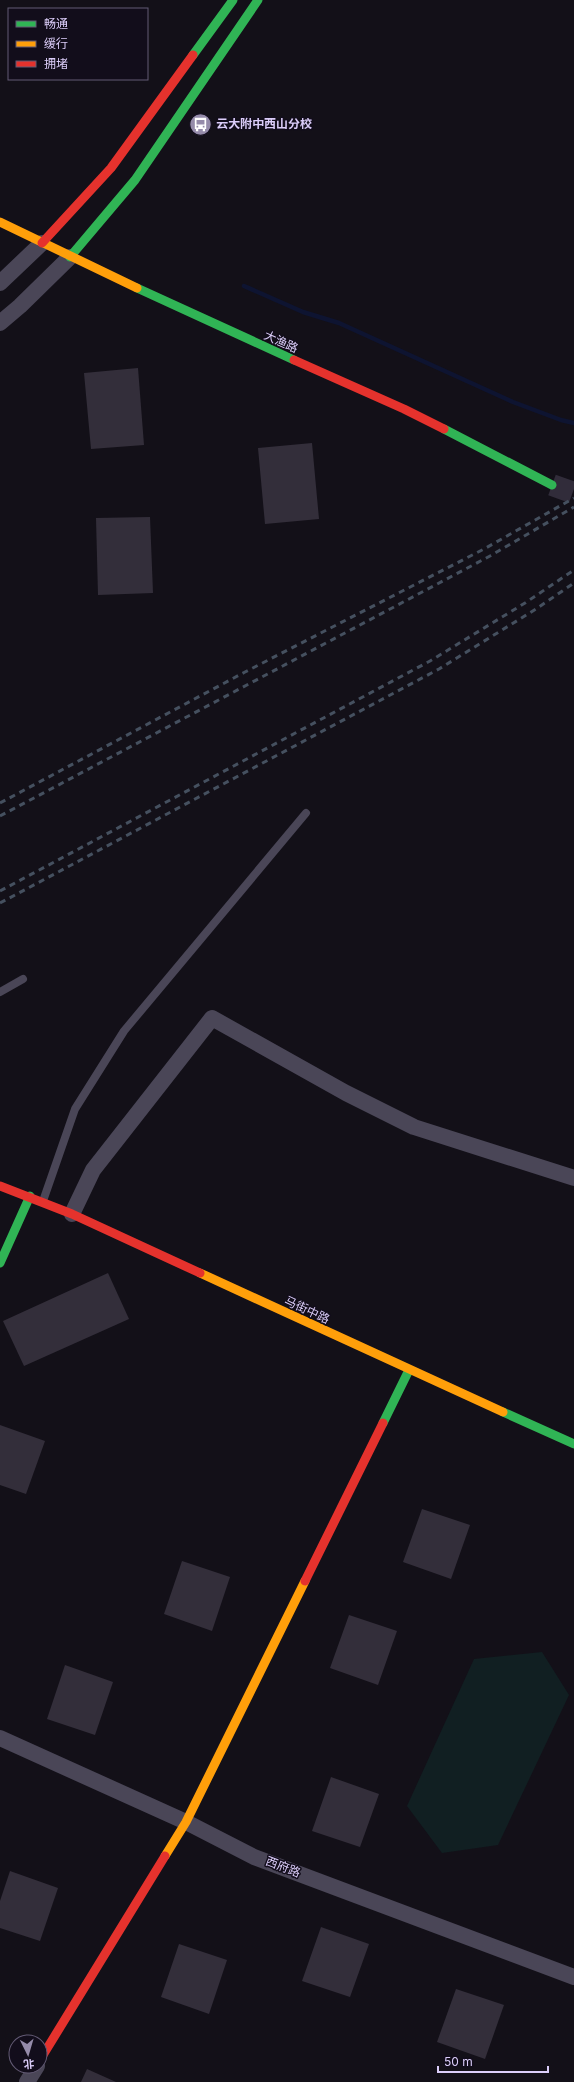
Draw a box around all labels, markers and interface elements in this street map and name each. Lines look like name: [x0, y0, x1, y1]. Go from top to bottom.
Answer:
legend: [8, 8, 148, 80]
text: 畅通: [44, 16, 68, 31]
text: 缓行: [44, 36, 68, 51]
text: 拥堵: [44, 56, 68, 71]
bus stop icon: 云大附中西山分校: [187, 111, 213, 137]
place label: 云大附中西山分校: [216, 116, 312, 131]
street label: 大渔路: [262, 327, 301, 356]
street label: 马街中路: [282, 1293, 332, 1326]
street label: 西府路: [264, 1853, 303, 1880]
north arrow: [8, 2034, 48, 2074]
scale bar: [438, 2048, 548, 2074]
text: 50 m: [444, 2054, 473, 2069]
text: 北: [23, 2057, 35, 2071]

